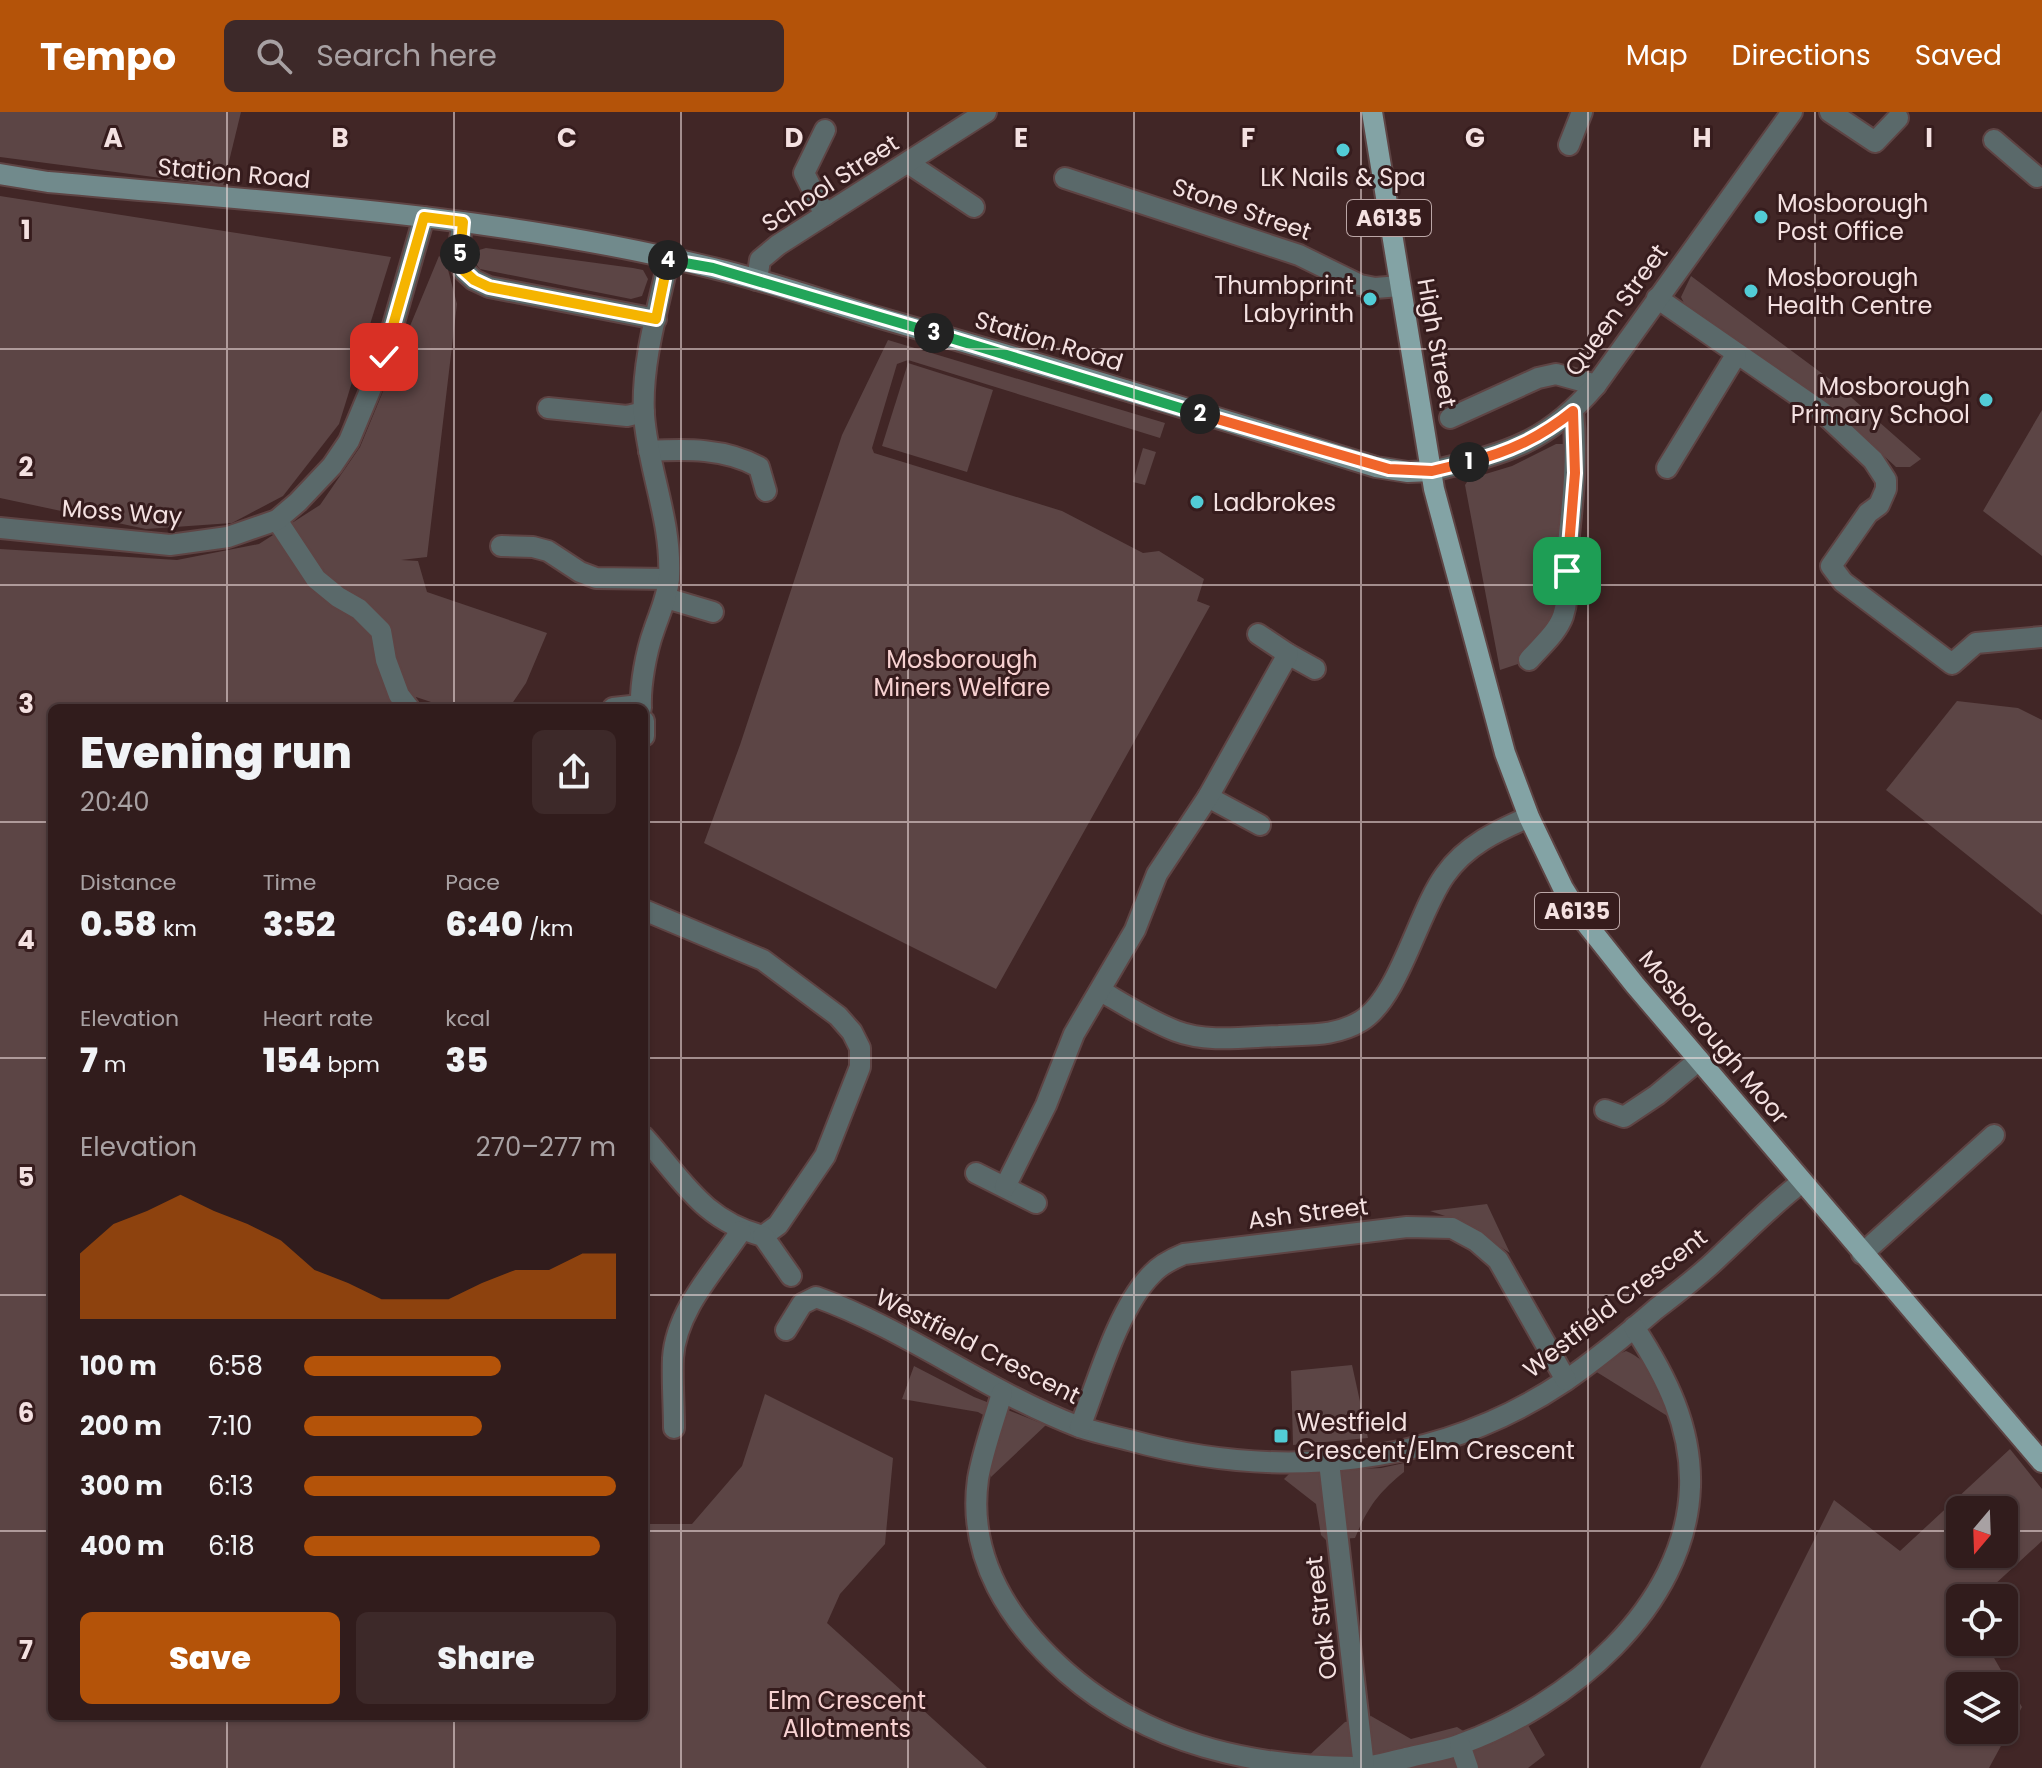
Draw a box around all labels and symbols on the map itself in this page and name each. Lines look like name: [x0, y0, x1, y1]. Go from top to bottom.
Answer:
text: A: [103, 120, 123, 156]
text: B: [331, 120, 349, 156]
text: C: [557, 120, 577, 156]
text: D: [785, 120, 804, 156]
text: E: [1014, 120, 1028, 156]
text: F: [1241, 120, 1255, 156]
text: G: [1465, 120, 1485, 156]
text: H: [1692, 120, 1712, 156]
text: I: [1925, 120, 1933, 156]
street label: School Street: [755, 126, 905, 240]
marker: LK Nails & Spa: [1334, 141, 1352, 159]
street label: Station Road: [156, 150, 312, 196]
place label: LK Nails & Spa: [1260, 161, 1426, 194]
street label: Stone Street: [1168, 170, 1316, 248]
place label: Mosborough Post Office: [1777, 187, 1928, 248]
road number: A6135: [1347, 200, 1431, 236]
marker: Mosborough Post Office: [1752, 208, 1770, 226]
text: 1: [21, 212, 31, 248]
pin: 5: [440, 234, 480, 274]
street label: Queen Street: [1557, 237, 1675, 383]
pin: 4: [648, 240, 688, 280]
place label: Mosborough Health Centre: [1767, 261, 1932, 322]
place label: Thumbprint Labyrinth: [1214, 269, 1354, 330]
street label: High Street: [1409, 276, 1465, 410]
marker: Mosborough Health Centre: [1742, 282, 1760, 300]
marker: Thumbprint Labyrinth: [1361, 290, 1379, 308]
street label: Station Road: [971, 303, 1127, 379]
pin: 3: [914, 313, 954, 353]
pin: [350, 323, 418, 391]
place label: Mosborough Primary School: [1791, 370, 1970, 431]
marker: Mosborough Primary School: [1977, 391, 1995, 409]
pin: 2: [1180, 394, 1220, 434]
pin: 1: [1449, 442, 1489, 482]
text: 2: [19, 449, 34, 485]
place label: Ladbrokes: [1213, 486, 1336, 519]
street label: Moss Way: [61, 491, 184, 533]
marker: Ladbrokes: [1188, 493, 1206, 511]
pin: [1533, 537, 1601, 605]
park label: Mosborough Miners Welfare: [874, 643, 1050, 704]
text: 3: [18, 686, 34, 722]
road number: A6135: [1535, 893, 1619, 929]
text: 4: [17, 922, 35, 958]
street label: Mosborough Moor: [1631, 943, 1797, 1131]
text: 5: [18, 1159, 34, 1195]
street label: Ash Street: [1246, 1189, 1370, 1237]
street label: Westfield Crescent: [1516, 1221, 1714, 1385]
street label: Westfield Crescent: [870, 1280, 1086, 1412]
text: 6: [18, 1395, 34, 1431]
place label: Westfield Crescent/Elm Crescent: [1297, 1406, 1575, 1467]
marker: Westfield Crescent/Elm Crescent: [1272, 1427, 1290, 1445]
north arrow: [1946, 1496, 2018, 1568]
street label: Oak Street: [1297, 1554, 1345, 1682]
text: 7: [19, 1632, 33, 1668]
park label: Elm Crescent Allotments: [768, 1684, 926, 1745]

